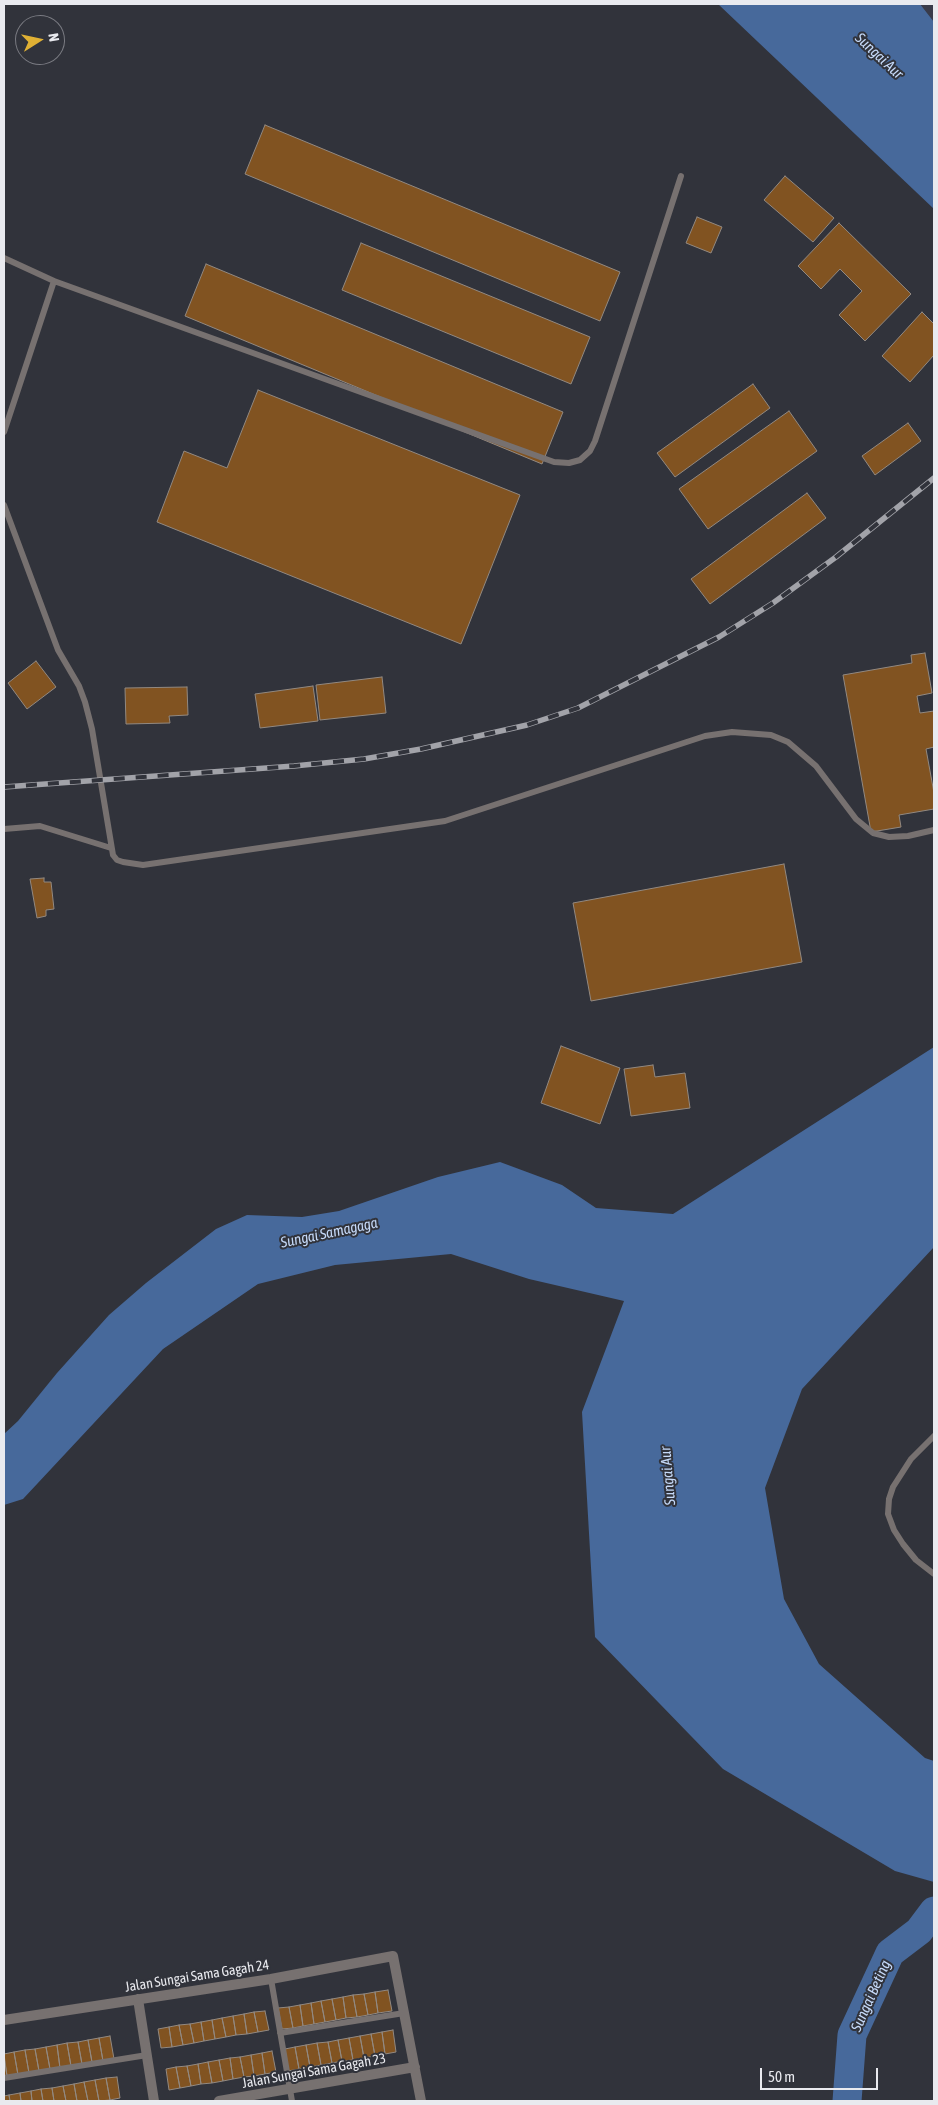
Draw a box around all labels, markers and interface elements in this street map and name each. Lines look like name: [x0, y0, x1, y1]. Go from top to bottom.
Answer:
north arrow: [15, 15, 65, 65]
water label: Sungai Aur: [851, 29, 907, 83]
text: N: [45, 32, 62, 43]
water label: Sungai Samagaga: [279, 1214, 379, 1252]
water label: Sungai Aur: [656, 1446, 680, 1506]
street label: Jalan Sungai Sama Gagah 24: [124, 1956, 270, 1996]
water label: Sungai Beting: [847, 1958, 895, 2034]
street label: Jalan Sungai Sama Gagah 23: [241, 2050, 387, 2092]
scale bar: [763, 2058, 880, 2090]
text: 50 m: [768, 2068, 795, 2085]

